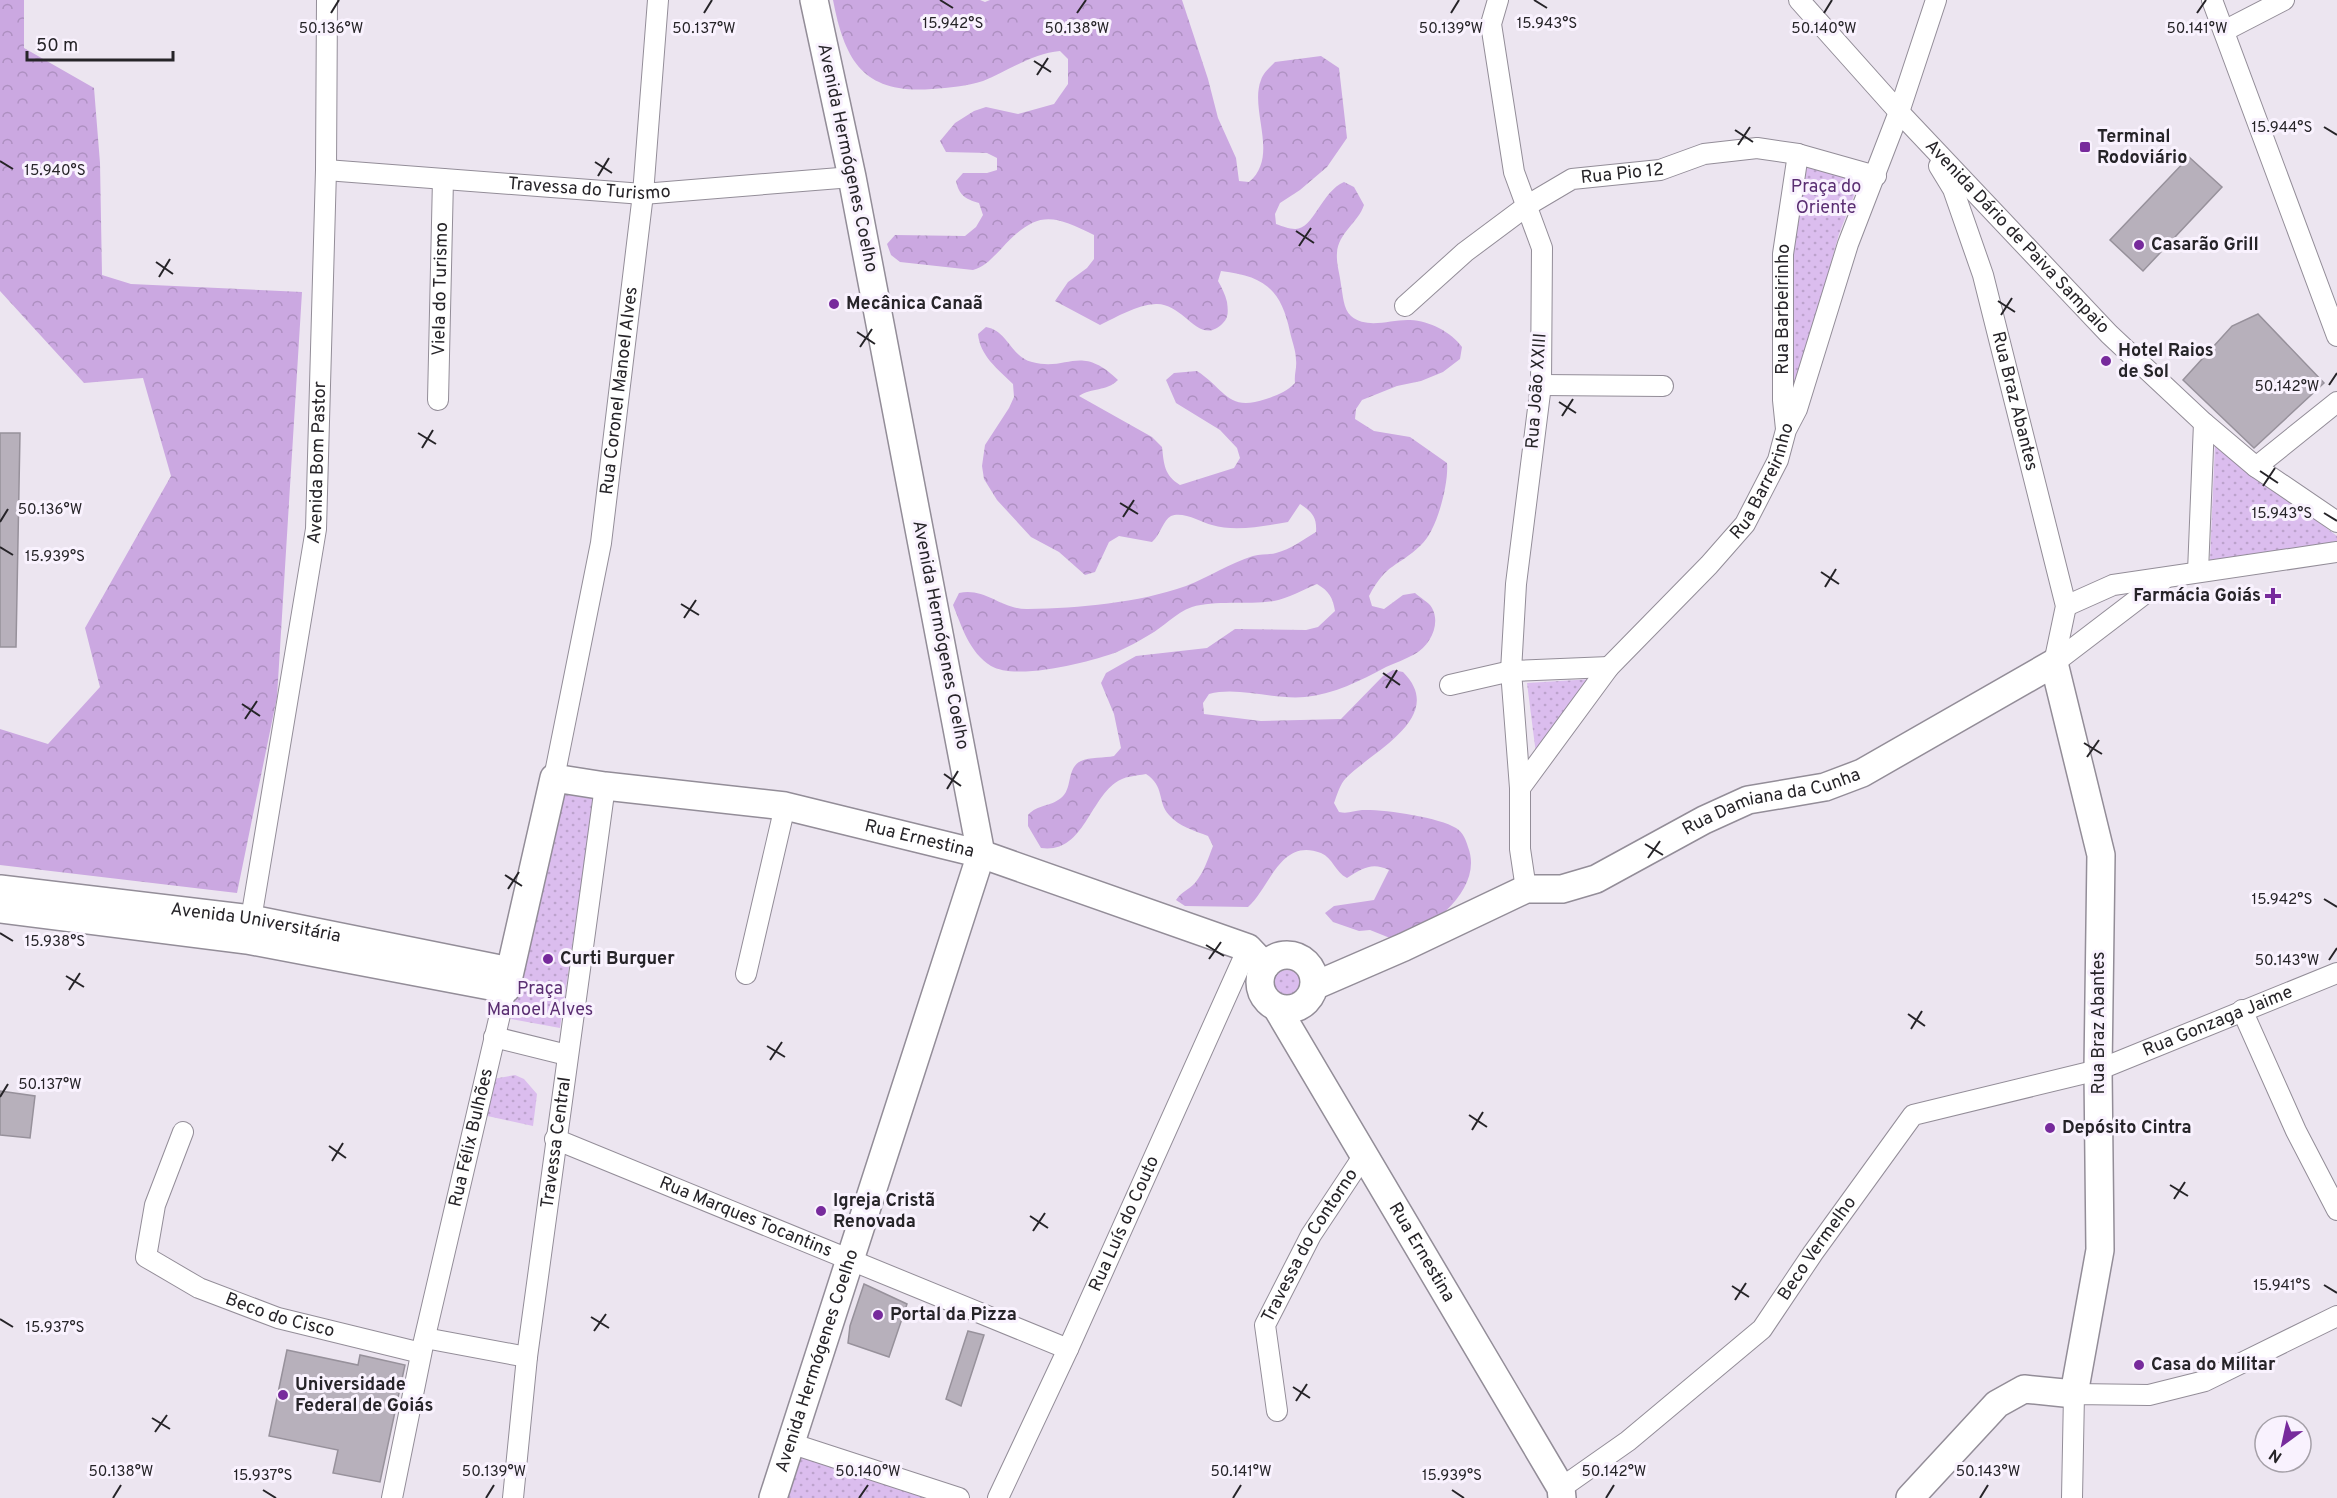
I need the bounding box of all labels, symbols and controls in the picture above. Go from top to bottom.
text: 15.942°S [923,15,983,34]
text: 15.943°S [1517,15,1577,34]
text: 50.136°W [299,20,363,39]
text: 50.137°W [672,20,736,39]
text: 50.138°W [1045,20,1109,39]
text: 50.139°W [1419,20,1483,39]
text: 50.140°W [1791,20,1857,39]
text: 50.141°W [2166,20,2228,39]
scale bar [27,24,172,62]
text: 50 m [36,35,78,58]
street label: Avenida Hermógenes Coelho [812,42,882,274]
text: 15.944°S [2252,119,2313,138]
place label: Terminal Rodoviário [2097,126,2187,170]
street label: Avenida Dário de Paiva Sampaio [1920,135,2114,339]
marker: Terminal Rodoviário [2078,140,2092,154]
street label: Rua Pio 12 [1580,158,1665,190]
text: 15.940°S [24,162,86,181]
street label: Travessa do Turismo [507,172,672,206]
park label: Praça do Oriente [1791,176,1861,220]
street label: Viela do Turismo [428,222,454,356]
place label: Casarão Grill [2151,234,2259,257]
marker: Casarão Grill [2132,238,2146,252]
street label: Rua Barbeirinho [1772,242,1796,375]
street label: Rua Coronel Manoel Alves [595,285,643,496]
place label: Mecânica Canaã [846,293,983,316]
marker: Mecânica Canaã [827,297,841,311]
street label: Rua Braz Abantes [1986,329,2043,473]
street label: Rua João XXIII [1521,332,1553,450]
place label: Hotel Raios de Sol [2118,340,2214,384]
marker: Hotel Raios de Sol [2099,354,2113,368]
text: 50.142°W [2255,378,2319,397]
street label: Avenida Bom Pastor [302,381,332,546]
street label: Rua Barreirinho [1725,419,1799,545]
text: 50.136°W [18,501,82,520]
text: 15.943°S [2252,505,2312,524]
street label: Avenida Hermógenes Coelho [906,518,974,752]
text: 15.939°S [25,548,85,567]
place label: Farmácia Goiás [2133,585,2261,608]
marker: Farmácia Goiás [2266,589,2280,603]
street label: Rua Damiana da Cunha [1678,763,1864,841]
street label: Rua Ernestina [862,814,977,863]
text: 15.942°S [2252,891,2312,910]
street label: Avenida Universitária [169,898,343,948]
text: 15.938°S [25,933,85,952]
place label: Curti Burguer [560,948,675,971]
marker: Curti Burguer [541,952,555,966]
street label: Rua Braz Abantes [2088,952,2111,1094]
text: 50.143°W [2255,952,2319,971]
park label: Praça Manoel Alves [487,978,593,1022]
street label: Rua Gonzaga Jaime [2139,981,2296,1062]
street label: Rua Félix Bulhões [444,1066,499,1209]
street label: Travessa Central [536,1075,577,1210]
text: 50.137°W [18,1076,82,1095]
place label: Depósito Cintra [2062,1117,2192,1140]
marker: Depósito Cintra [2043,1121,2057,1135]
street label: Rua Luís do Couto [1084,1152,1165,1295]
street label: Travessa do Contorno [1257,1164,1363,1327]
street label: Rua Marques Tocantins [656,1171,836,1263]
place label: Igreja Cristã Renovada [833,1190,935,1234]
street label: Beco Vermelho [1773,1192,1862,1305]
street label: Rua Ernestina [1383,1198,1460,1307]
marker: Igreja Cristã Renovada [814,1204,828,1218]
street label: Avenida Hermógenes Coelho [770,1246,864,1476]
text: 15.941°S [2253,1277,2311,1296]
street label: Beco do Cisco [222,1287,337,1343]
place label: Portal da Pizza [890,1304,1017,1327]
marker: Portal da Pizza [871,1308,885,1322]
text: 15.937°S [25,1319,85,1338]
place label: Casa do Militar [2151,1354,2276,1377]
marker: Casa do Militar [2132,1358,2146,1372]
place label: Universidade Federal de Goiás [295,1374,433,1418]
marker: Universidade Federal de Goiás [276,1388,290,1402]
north arrow [2253,1414,2313,1474]
text: N [2266,1443,2286,1466]
text: 50.138°W [89,1463,153,1482]
text: 50.139°W [462,1463,526,1482]
text: 50.140°W [835,1463,901,1482]
text: 50.141°W [1210,1463,1272,1482]
text: 50.142°W [1582,1463,1646,1482]
text: 50.143°W [1956,1463,2020,1482]
text: 15.937°S [233,1467,293,1486]
text: 15.939°S [1422,1467,1482,1486]

